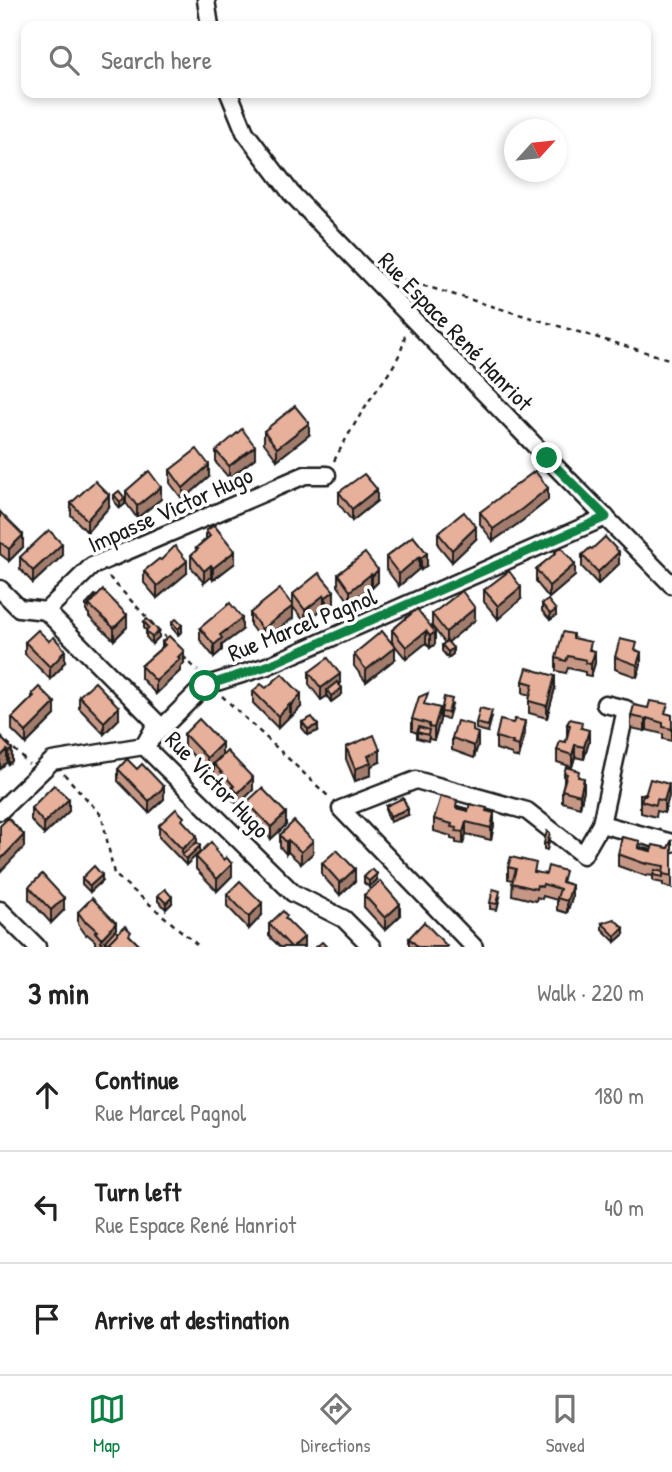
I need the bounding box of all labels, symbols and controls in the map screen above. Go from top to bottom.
search box [21,21,651,98]
icon: search [45,41,83,79]
text: Search here [101,42,212,77]
north arrow [504,119,567,182]
street label: Rue Espace René Hanriot [372,244,541,418]
route end [531,442,562,473]
street label: Impasse Victor Hugo [83,458,258,560]
street label: Rue Marcel Pagnol [223,579,382,668]
route start [189,670,220,701]
street label: Rue Victor Hugo [159,723,278,845]
text: 3 min [28,973,89,1013]
text: Walk · 220 m [537,977,644,1008]
text: Continue [95,1062,179,1097]
icon: ahead [28,1076,66,1114]
text: 180 m [594,1080,644,1111]
text: Rue Marcel Pagnol [95,1097,246,1128]
text: Turn left [95,1174,181,1209]
icon: left [28,1188,66,1226]
text: 40 m [604,1192,644,1223]
text: Rue Espace René Hanriot [95,1209,296,1240]
icon: arrive [28,1300,66,1338]
text: Arrive at destination [95,1302,290,1337]
tab: Map [88,1390,126,1458]
tab: Directions [301,1390,371,1458]
tab: Saved [546,1390,584,1458]

